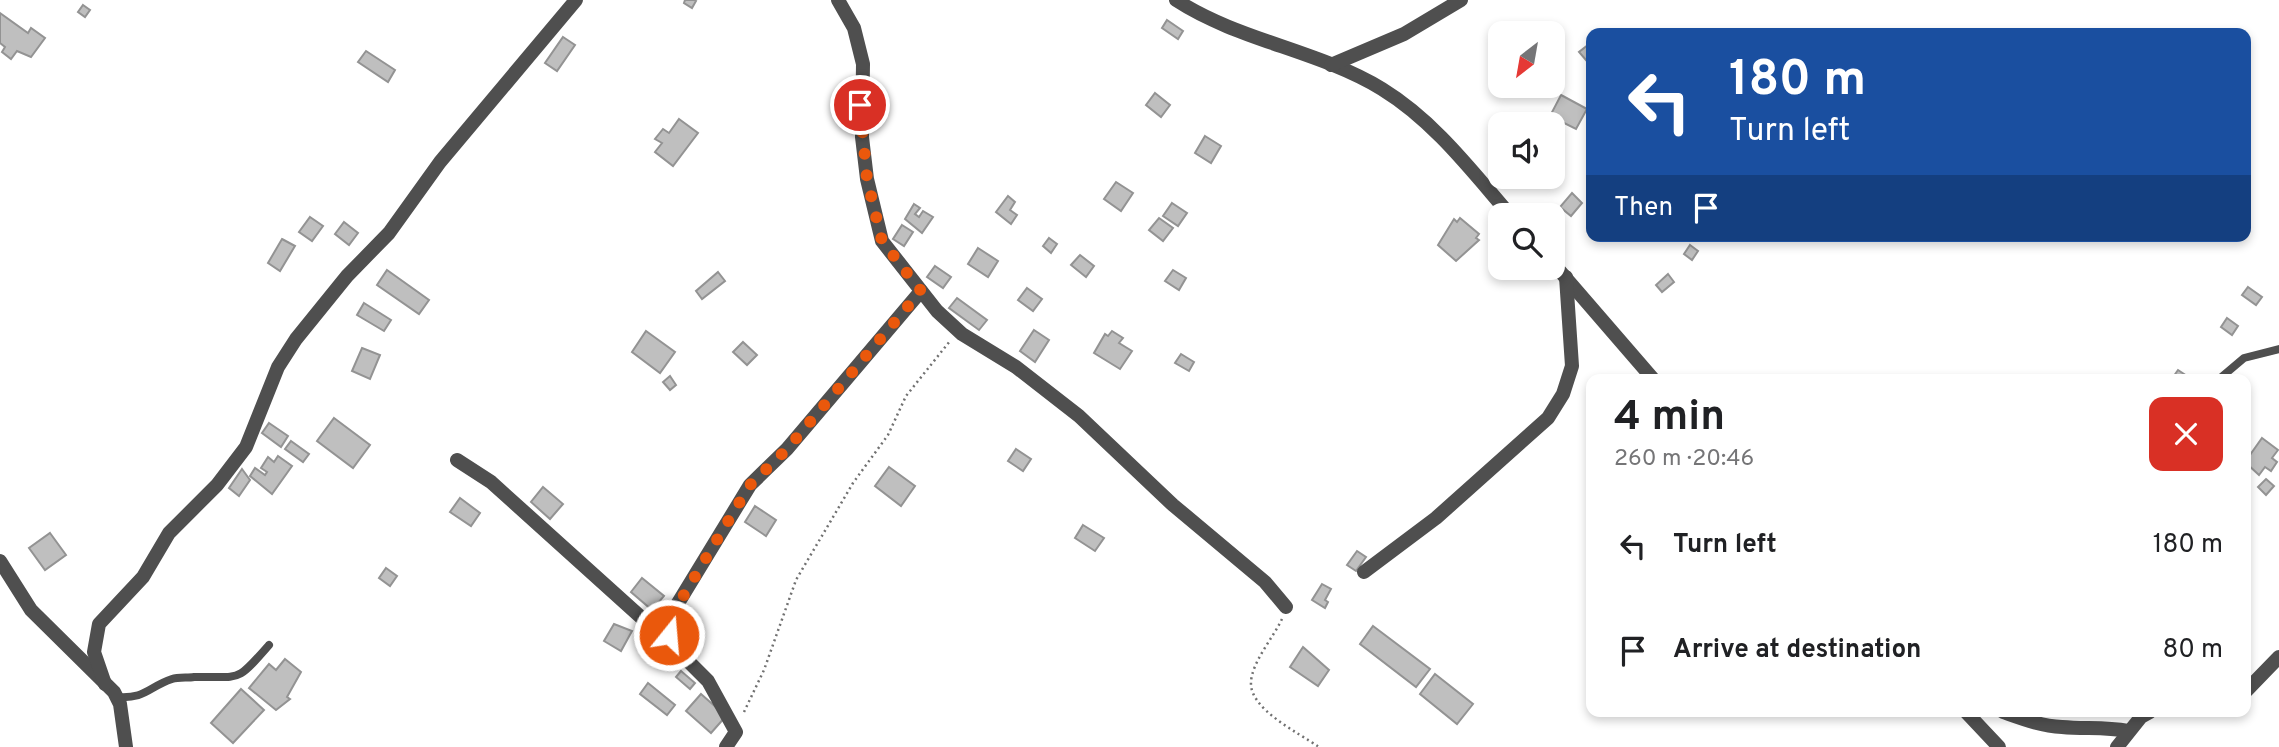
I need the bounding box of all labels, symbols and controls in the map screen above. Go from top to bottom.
north arrow [1488,21,1564,98]
map controls [1488,21,1565,280]
text: 180 m [1729,51,1866,113]
icon: left [1614,56,1705,147]
pin [830,75,890,135]
icon: arrive [841,86,879,124]
button: sound [1488,112,1565,189]
text: Turn left [1729,112,1850,152]
icon: arrive [1687,189,1725,227]
text: Then [1614,192,1673,225]
button: search [1488,203,1565,280]
text: 4 min [1614,392,1725,445]
button: close [2149,397,2223,471]
text: 260 m · 20:46 [1614,445,1754,474]
icon: left [1614,527,1652,565]
text: Turn left [1673,529,1777,562]
text: 180 m [2153,529,2223,562]
position arrow [632,598,706,672]
icon: arrive [1614,632,1652,670]
text: Arrive at destination [1673,634,1921,667]
text: 80 m [2163,634,2223,667]

